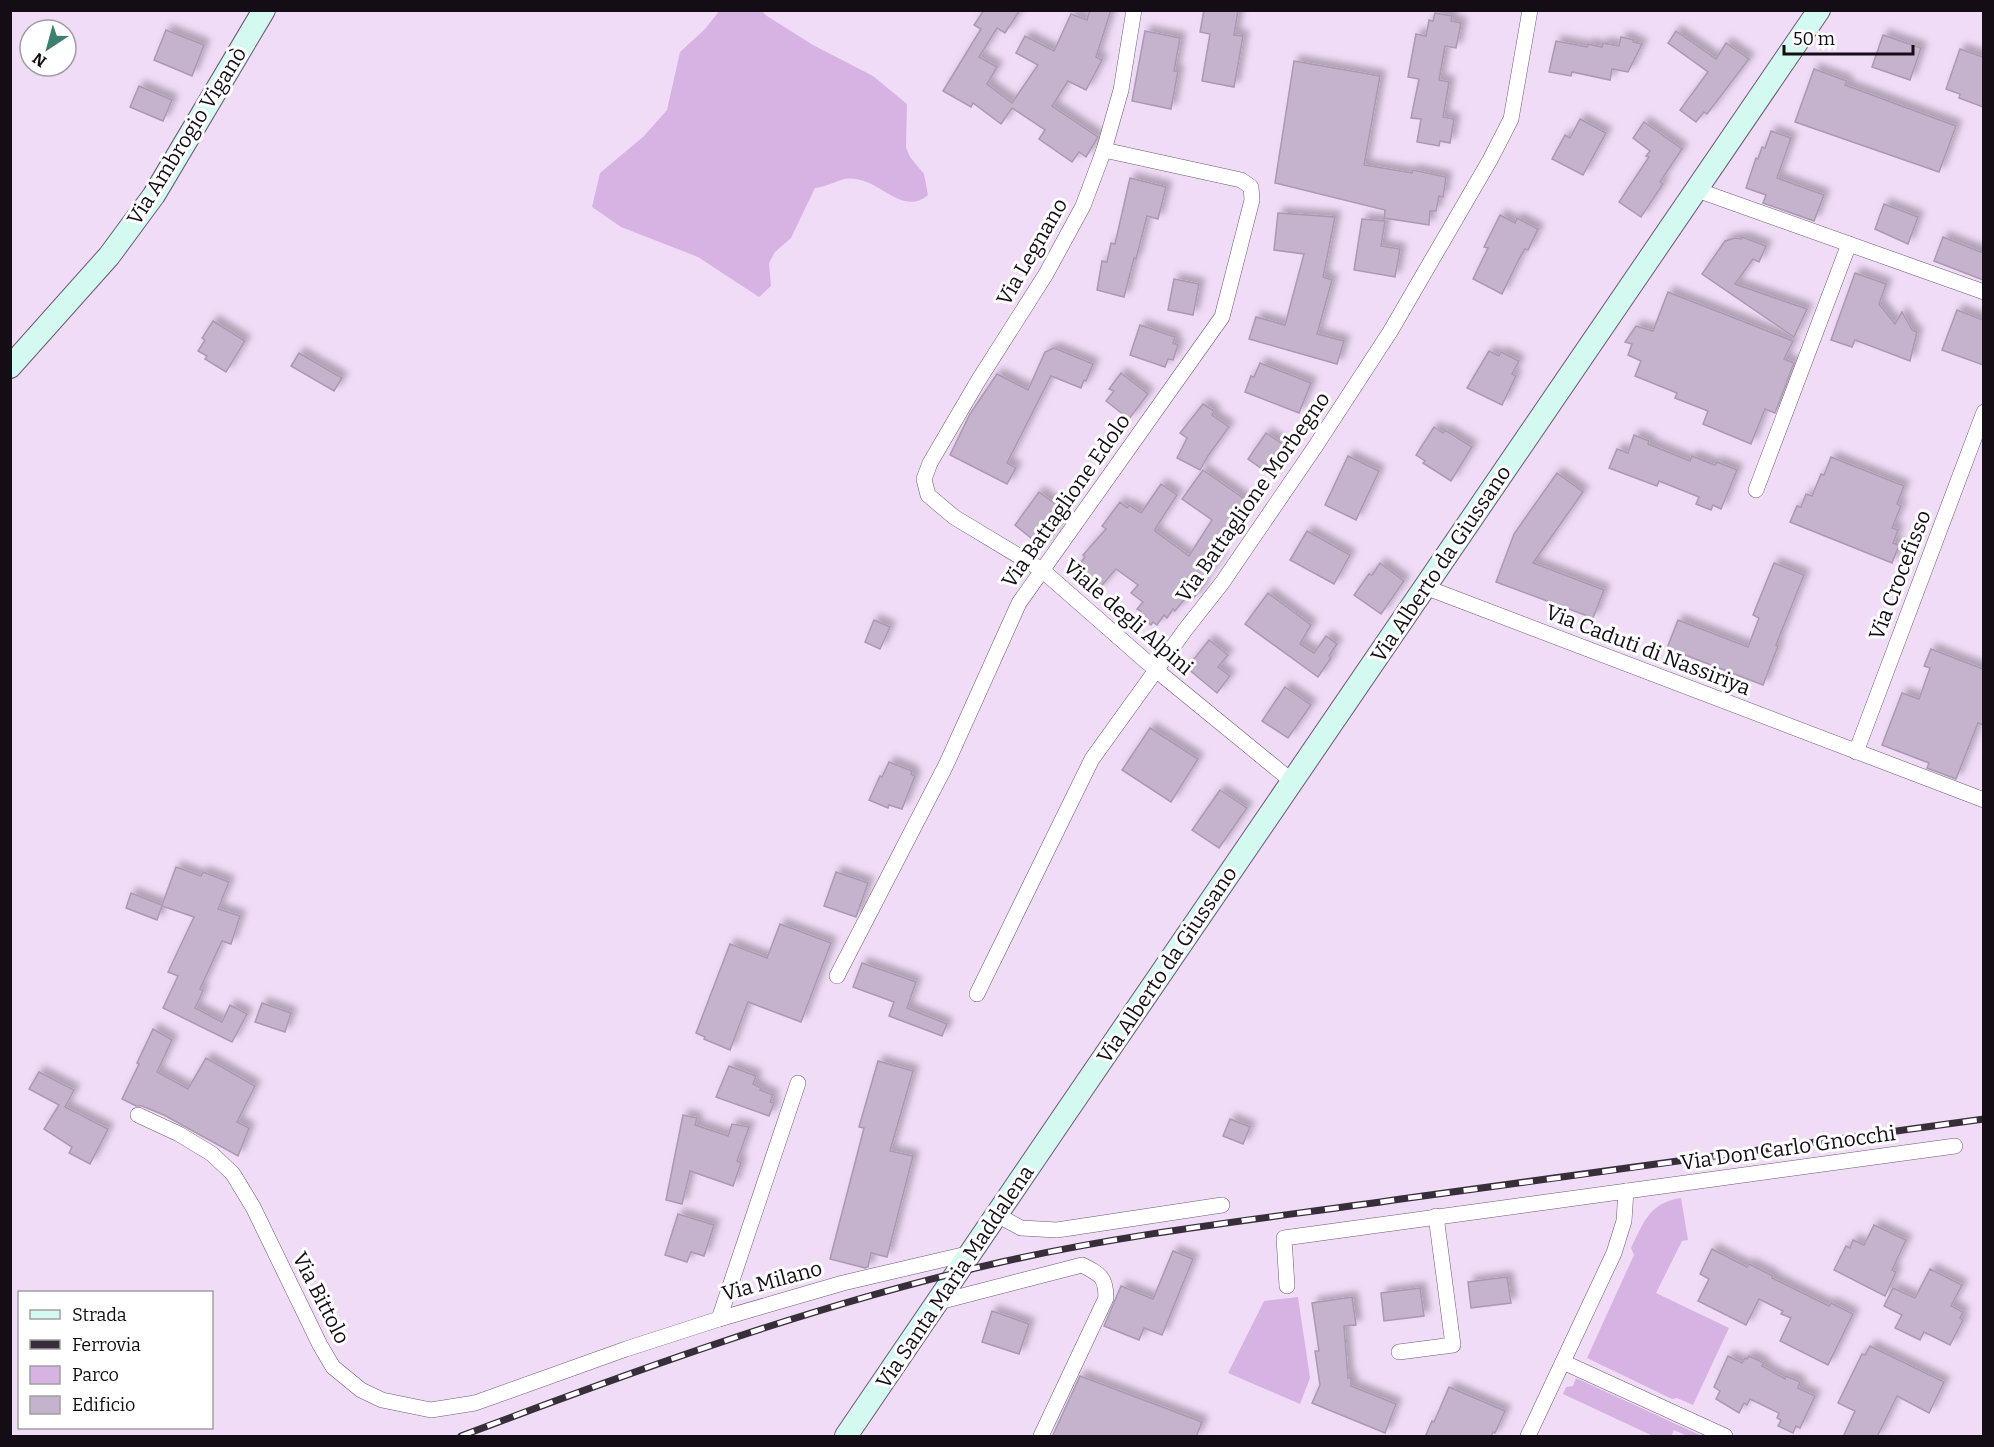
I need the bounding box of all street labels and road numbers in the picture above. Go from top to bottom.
street label: Via Ambrogio Viganò [122,42,252,230]
street label: Via Legnano [991,194,1073,310]
street label: Via Battaglione Morbegno [1170,387,1336,607]
street label: Via Battaglione Edolo [996,409,1136,593]
street label: Via Alberto da Giussano [1365,461,1517,667]
street label: Via Crocefisso [1863,506,1937,644]
street label: Viale degli Alpini [1058,553,1198,681]
street label: Via Caduti di Nassiriya [1542,599,1755,701]
street label: Via Alberto da Giussano [1091,862,1243,1068]
street label: Via Don Carlo Gnocchi [1679,1120,1897,1176]
street label: Via Santa Maria Maddalena [870,1160,1040,1394]
street label: Via Bittolo [287,1248,355,1348]
street label: Via Milano [719,1255,825,1307]

